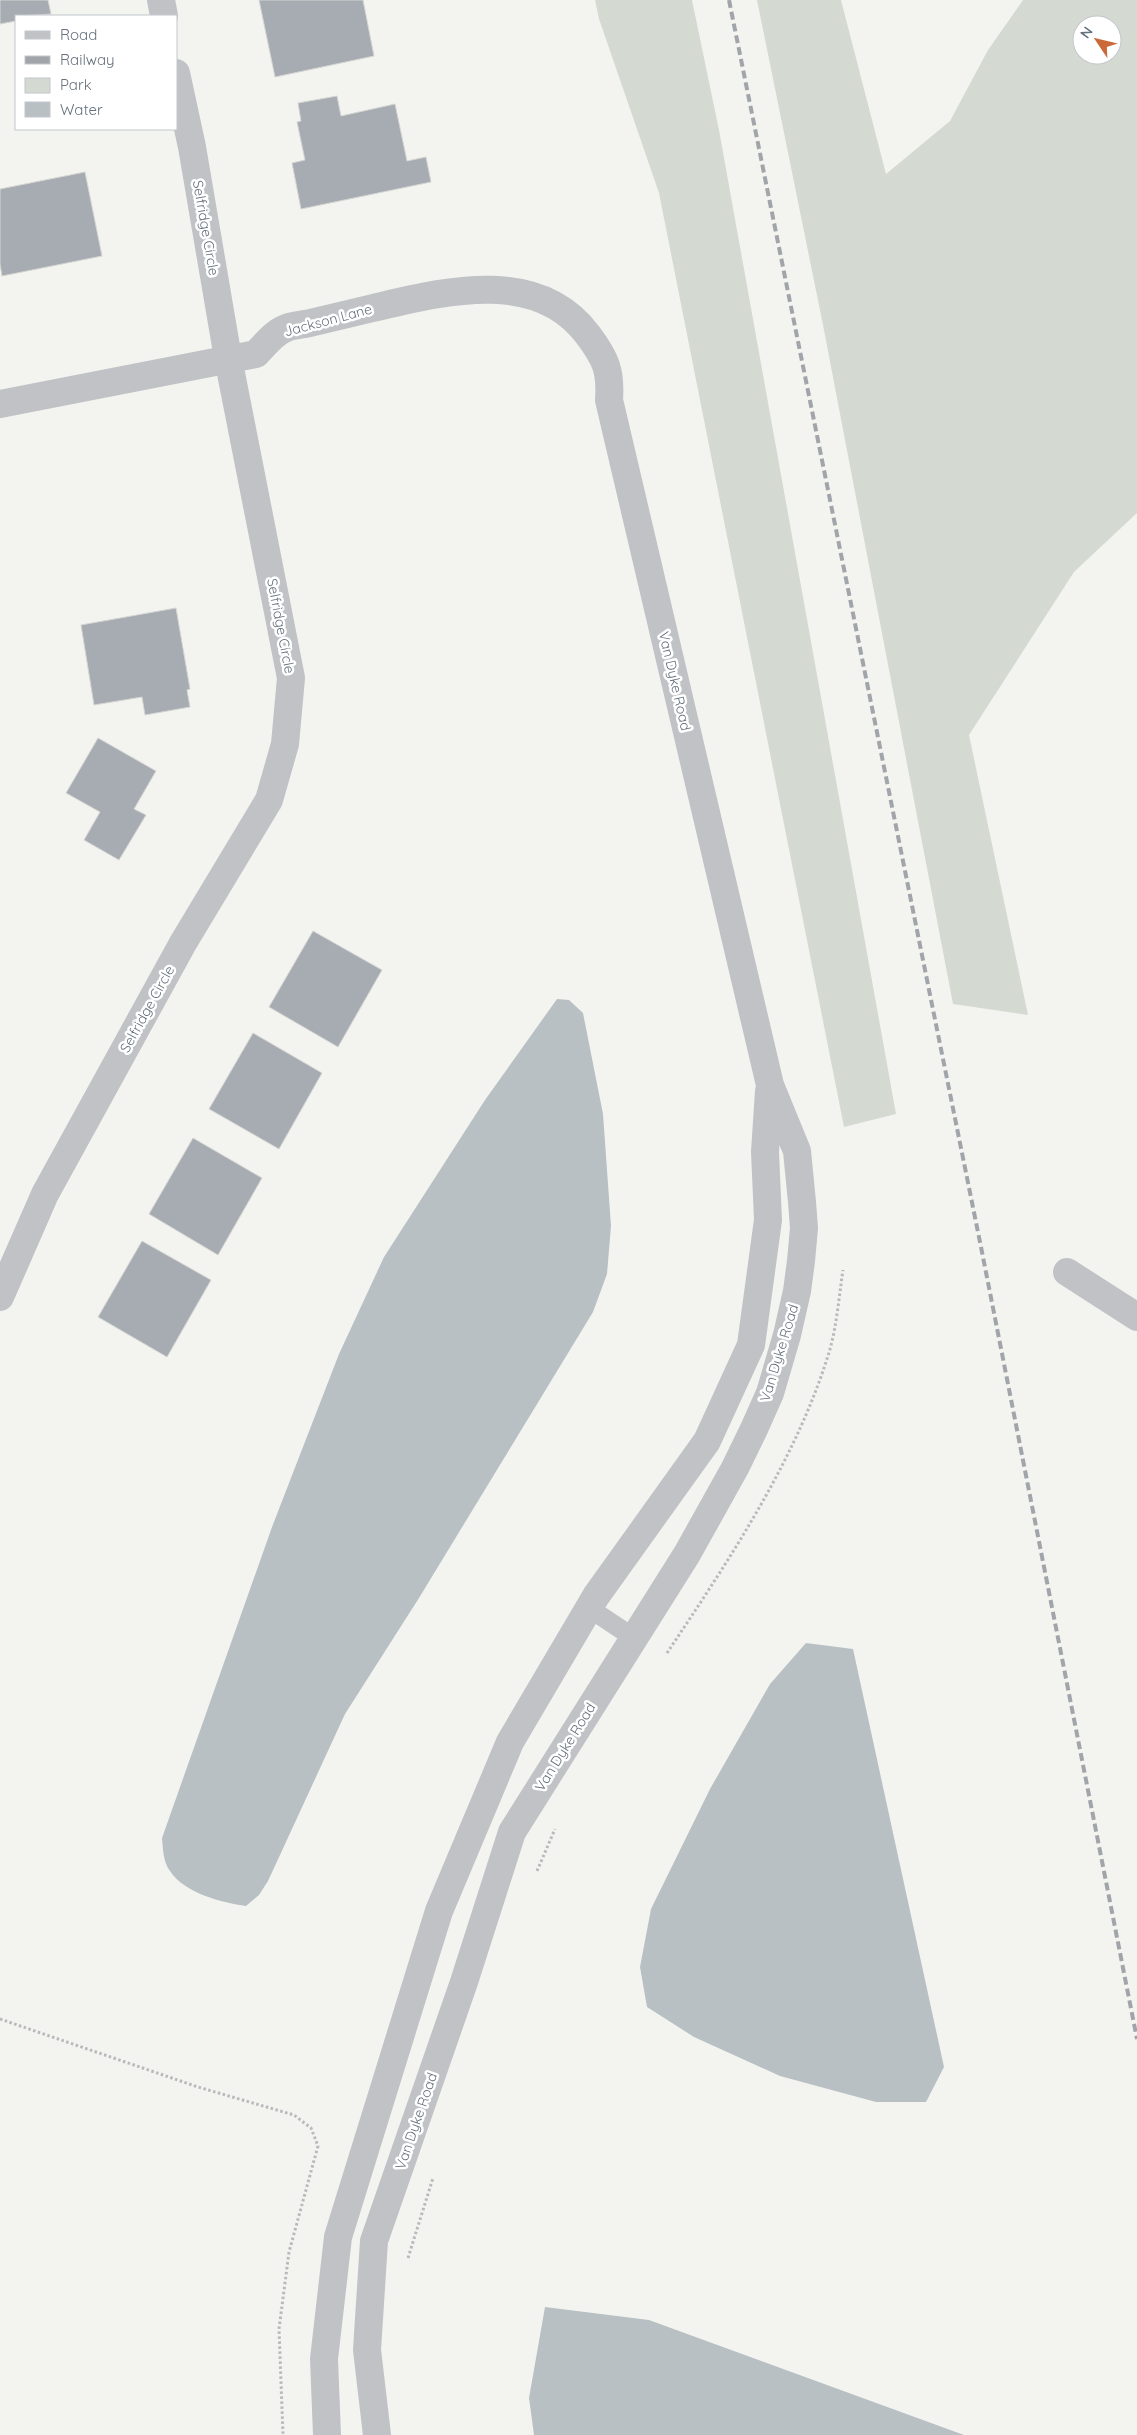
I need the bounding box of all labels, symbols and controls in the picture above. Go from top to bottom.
legend [15,15,178,130]
north arrow [1072,15,1122,65]
text: N [1076,23,1097,42]
text: Road [60,25,97,44]
text: Railway [60,50,115,69]
text: Park [60,75,92,94]
text: Water [60,100,103,119]
street label: Selfridge Circle [189,179,223,277]
street label: Jackson Lane [282,300,374,340]
street label: Selfridge Circle [263,577,299,675]
street label: Van Dyke Road [655,630,695,732]
street label: Selfridge Circle [116,962,178,1056]
street label: Van Dyke Road [756,1302,802,1404]
street label: Van Dyke Road [531,1699,599,1795]
street label: Van Dyke Road [391,2070,441,2172]

